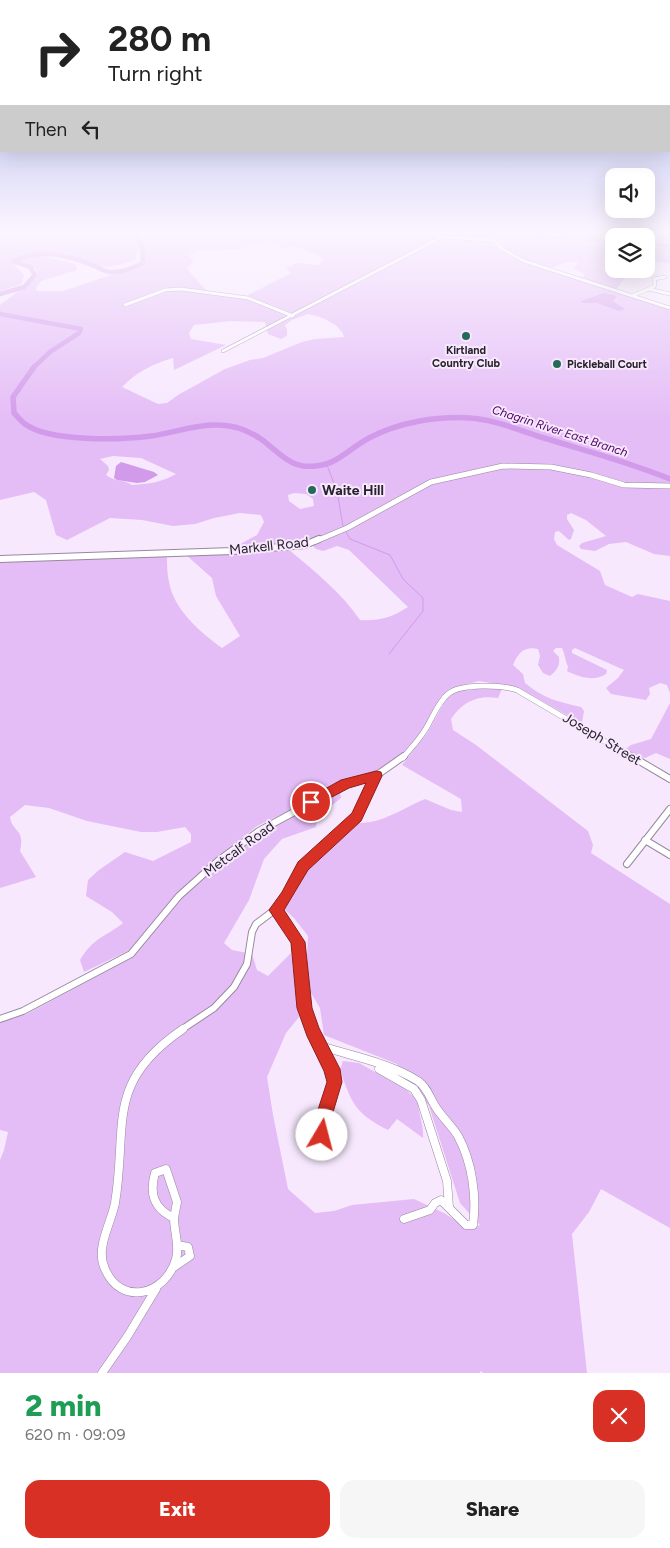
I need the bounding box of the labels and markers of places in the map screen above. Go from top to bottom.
marker: Kirtland Country Club [460,330,472,342]
place label: Kirtland Country Club [432,344,500,370]
marker: Pickleball Court [551,358,563,370]
place label: Pickleball Court [567,358,647,371]
place label: Waite Hill [322,482,384,499]
marker: Waite Hill [306,484,318,496]
pin [290,781,332,823]

